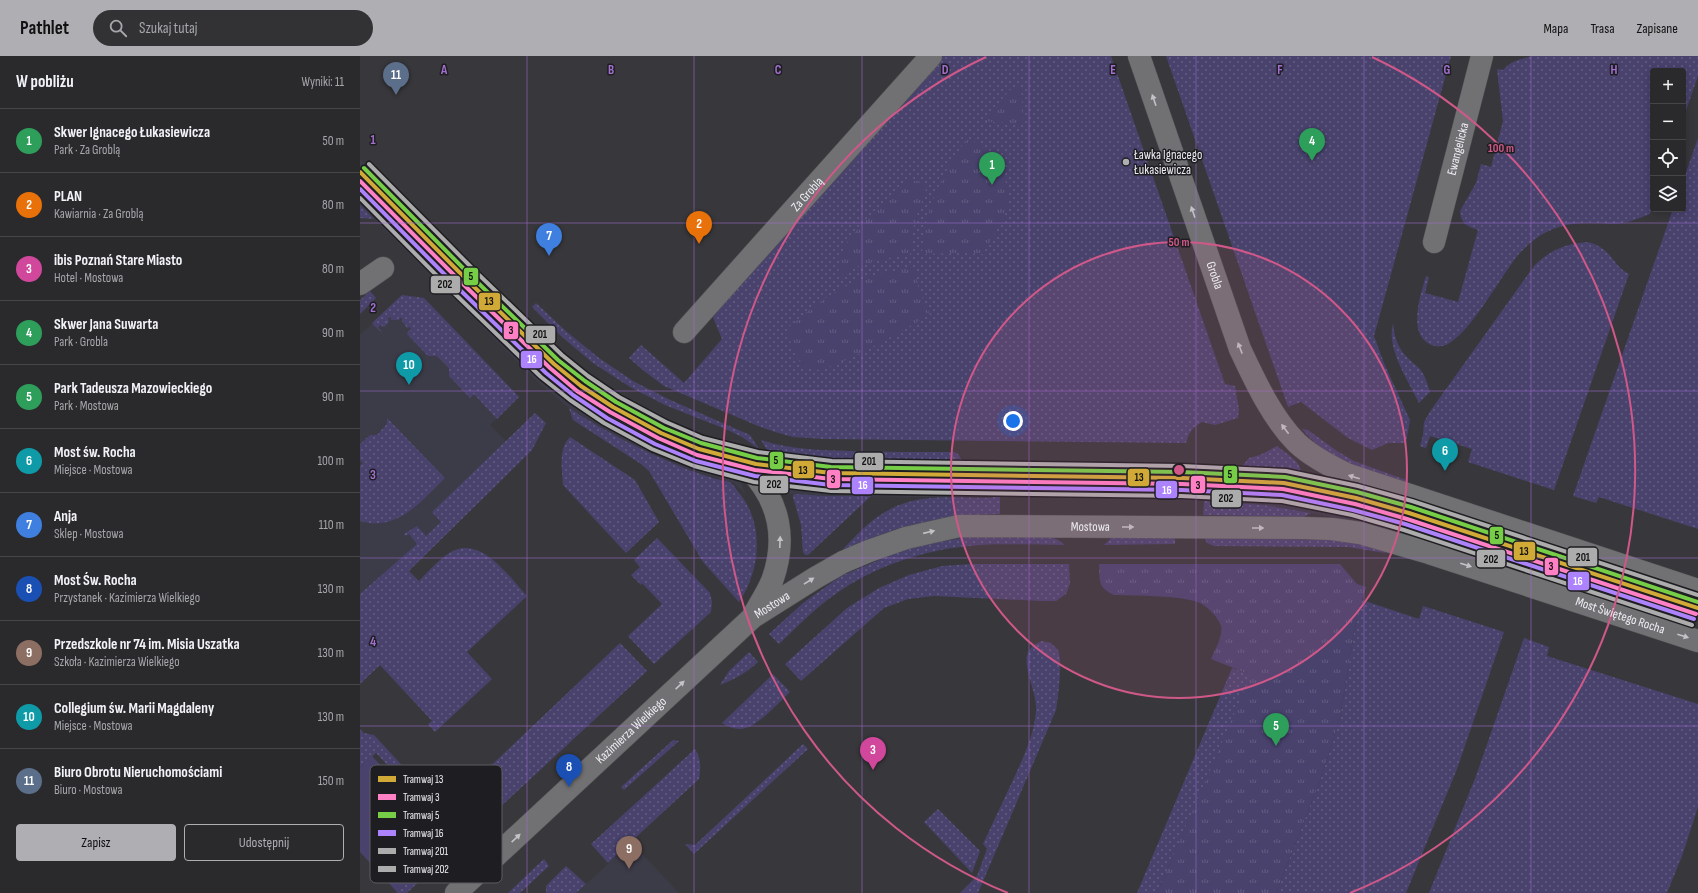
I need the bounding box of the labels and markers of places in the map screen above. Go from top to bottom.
pin: 11 [383,62,409,95]
pin: 4 [1299,128,1325,161]
place label: Ławka Ignacego Łukasiewicza [1133,147,1202,178]
pin: 1 [979,152,1005,185]
marker: Ławka Ignacego Łukasiewicza [1121,157,1131,167]
pin: 2 [686,211,712,244]
pin: 7 [536,223,562,256]
pin: 10 [396,352,422,385]
pin: 6 [1432,438,1458,471]
centre of rings [1172,463,1186,477]
pin: 5 [1263,713,1289,746]
pin: 3 [860,737,886,770]
pin: 8 [556,754,582,787]
pin: 9 [616,836,642,869]

